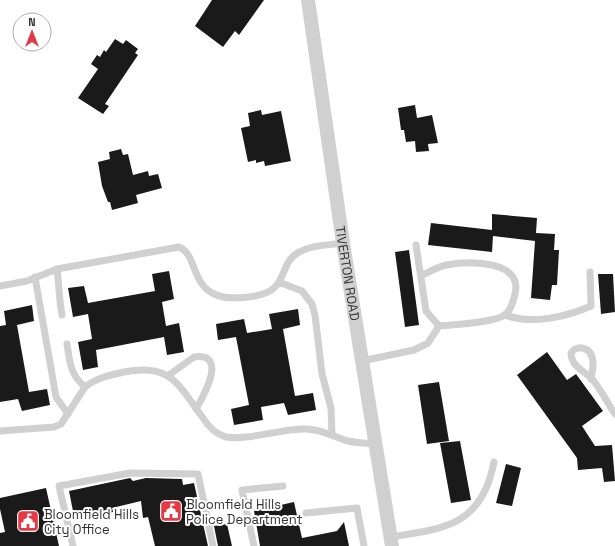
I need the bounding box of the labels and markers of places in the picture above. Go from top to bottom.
place label: Bloomfield Hills Police Department [186,496,303,528]
public building icon: Bloomfield Hills Police Department [158,498,184,524]
place label: Bloomfield Hills City Office [44,506,139,538]
public building icon: Bloomfield Hills City Office [15,508,41,534]

